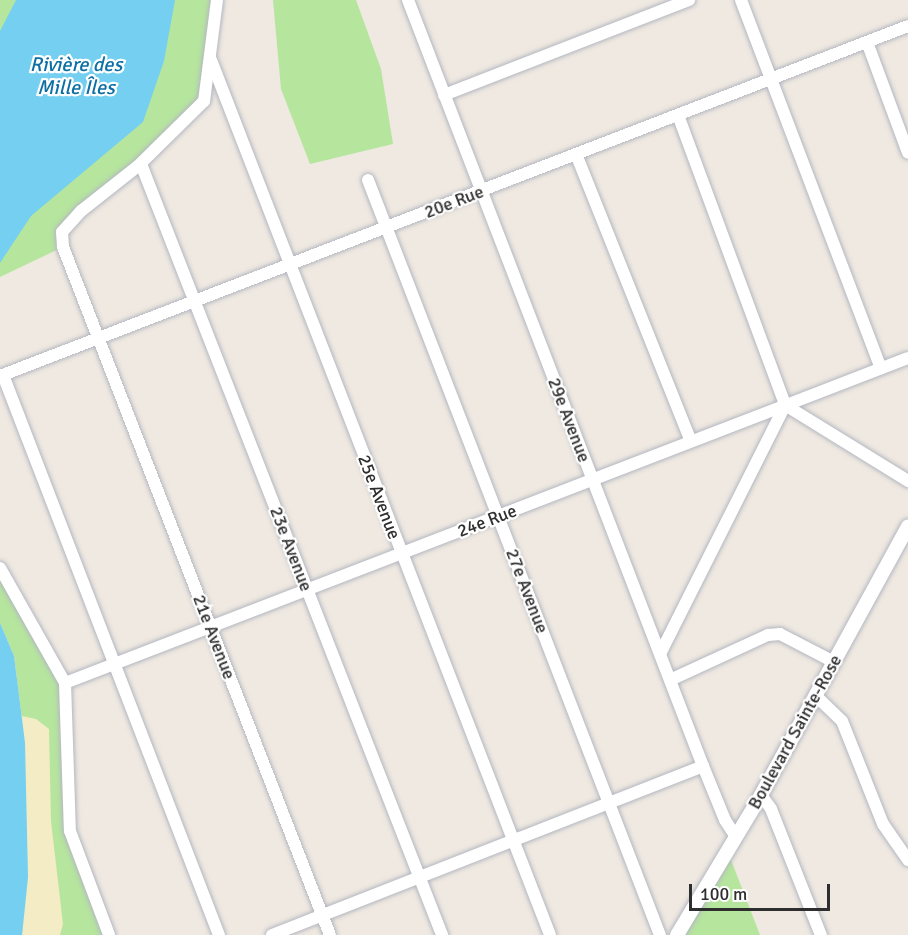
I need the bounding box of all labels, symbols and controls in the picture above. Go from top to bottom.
water label: Rivière des Mille Îles [30,53,122,100]
street label: 20e Rue [421,181,487,223]
street label: 29e Avenue [543,375,595,465]
street label: 25e Avenue [353,452,405,542]
street label: 24e Rue [454,500,520,542]
street label: 23e Avenue [265,504,317,594]
street label: 27e Avenue [501,546,553,636]
street label: 21e Avenue [188,592,240,682]
street label: Boulevard Sainte-Rose [744,651,846,813]
scale bar [692,872,833,910]
text: 100 m [700,883,747,905]

